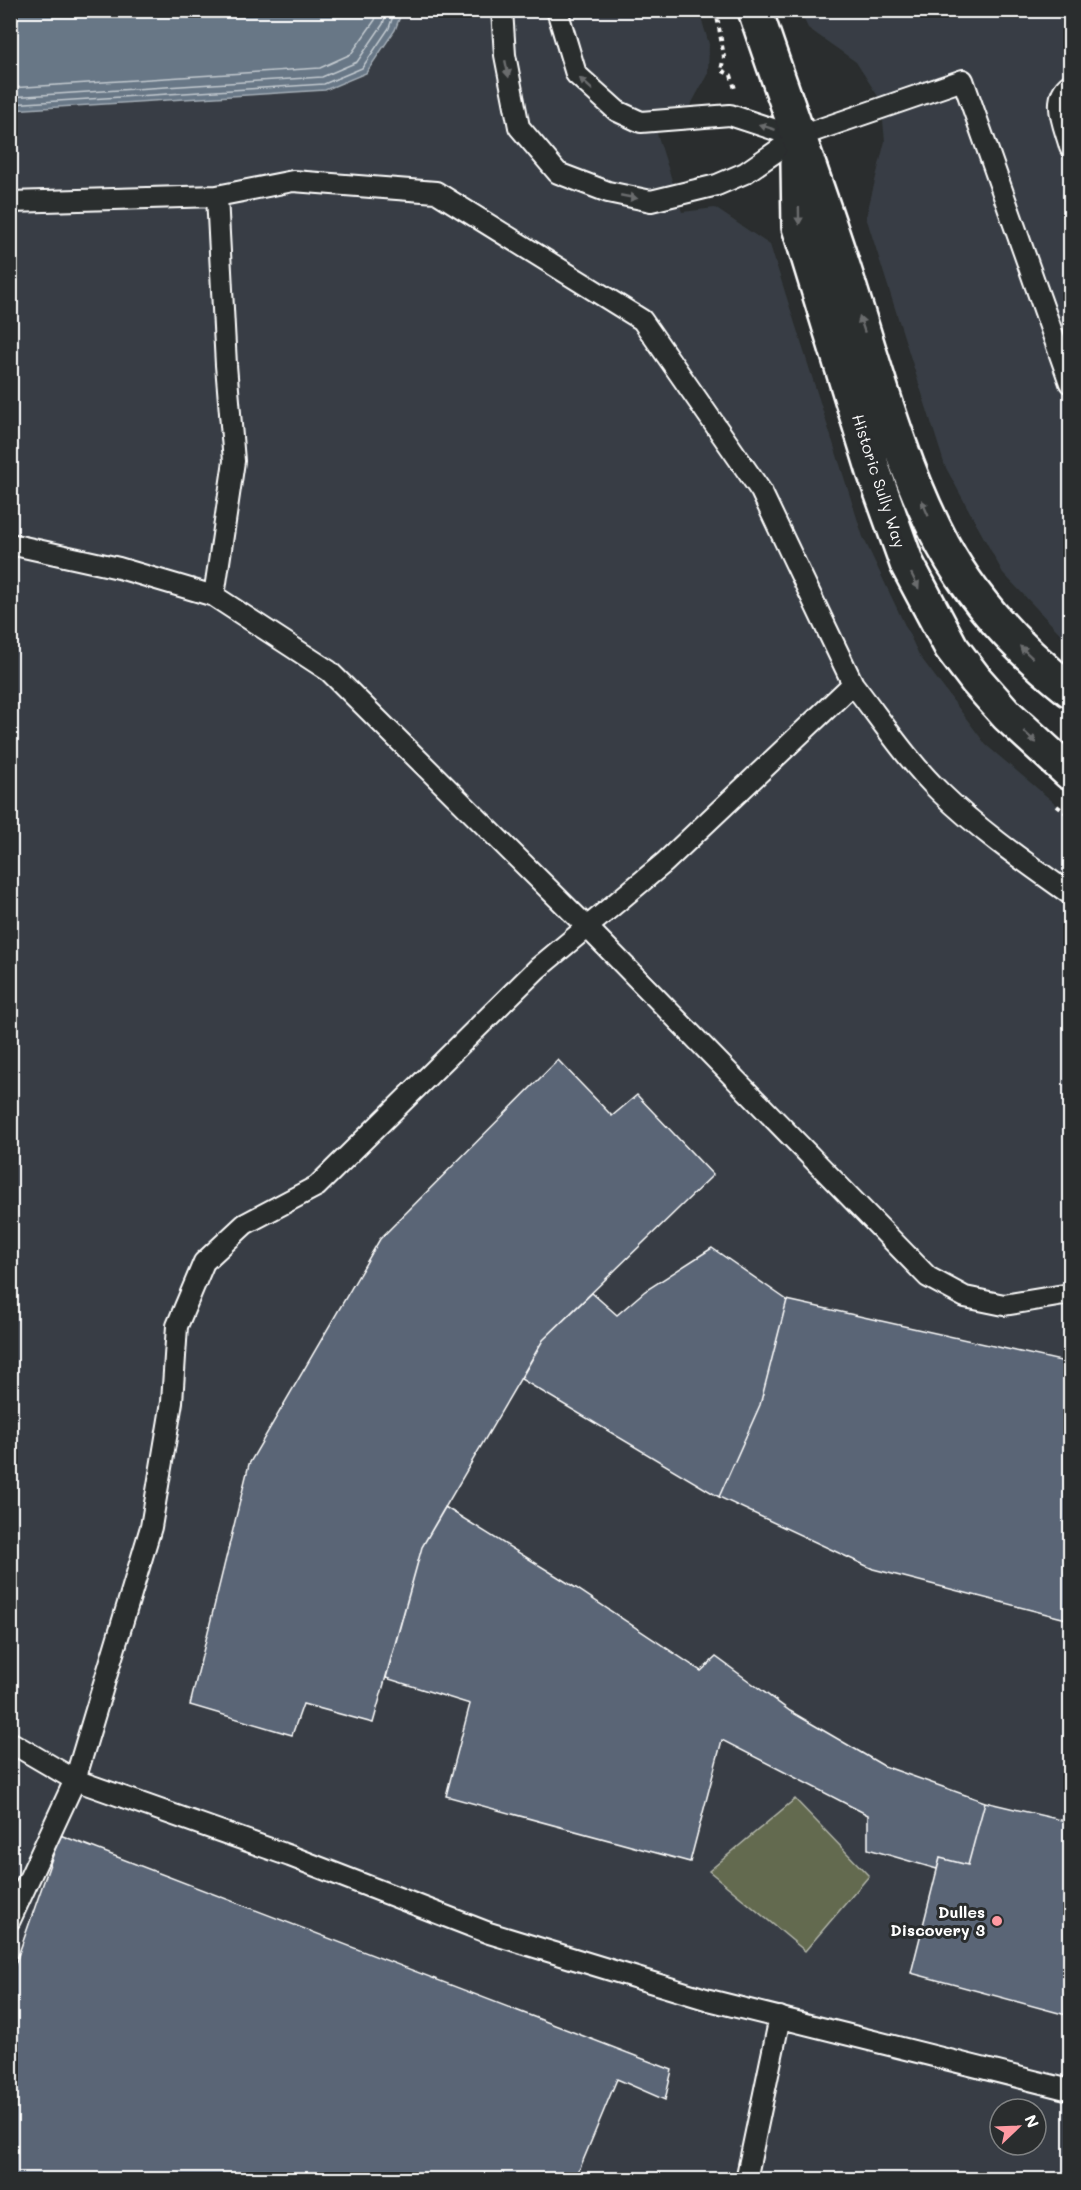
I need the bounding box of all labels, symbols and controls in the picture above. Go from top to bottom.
one-way arrow [503,59,513,78]
one-way arrow [579,77,594,91]
one-way arrow [758,121,776,131]
one-way arrow [620,192,639,202]
one-way arrow [794,207,804,226]
one-way arrow [857,315,866,333]
street label: Historic Sully Way [848,411,911,551]
one-way arrow [921,499,930,516]
one-way arrow [911,573,920,590]
one-way arrow [1019,646,1034,659]
one-way arrow [1023,730,1037,744]
place label: Dulles Discovery 3 [890,1901,985,1940]
marker: Dulles Discovery 3 [990,1914,1004,1928]
north arrow [988,2097,1048,2157]
text: N [1020,2111,1044,2131]

